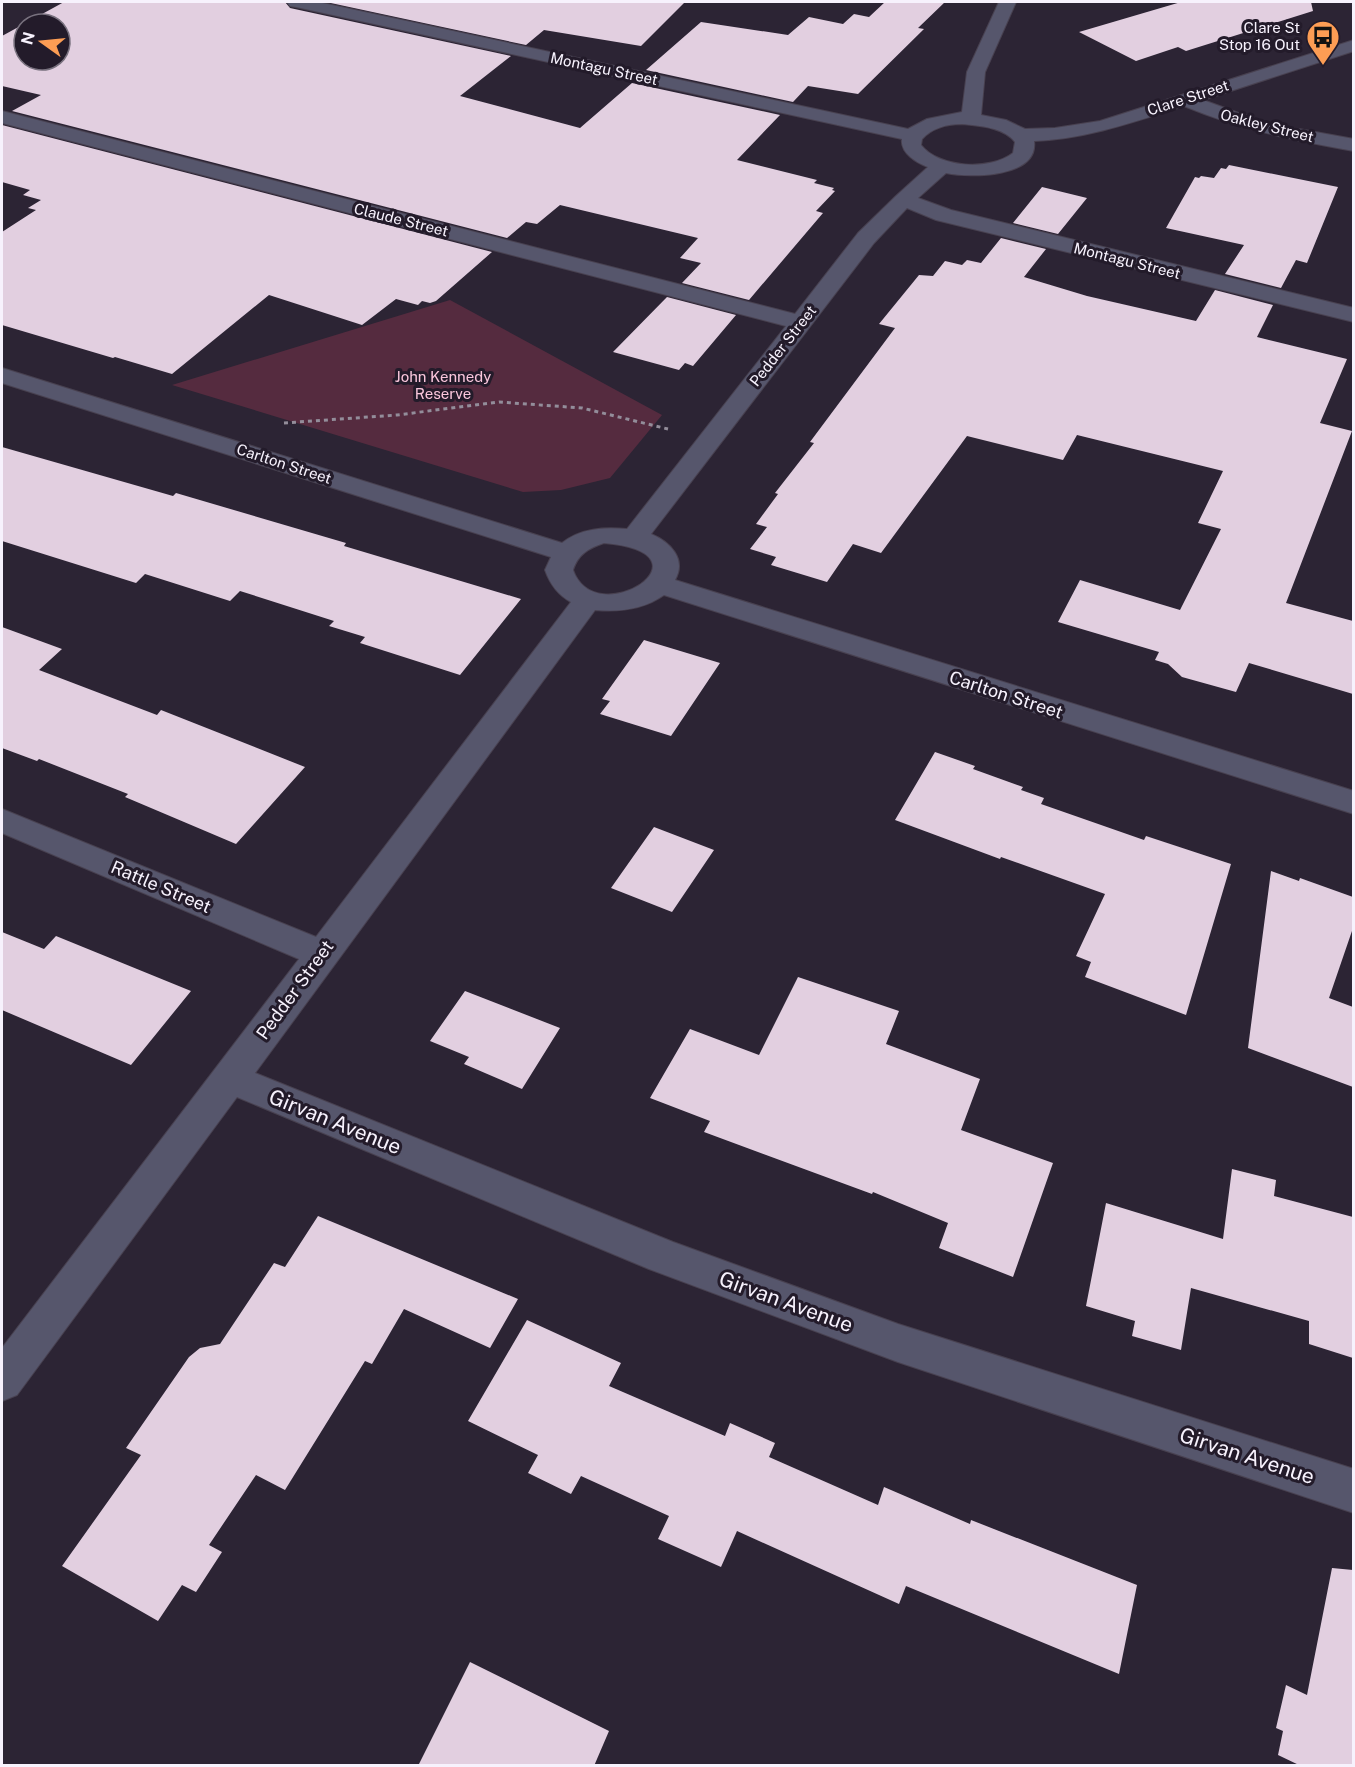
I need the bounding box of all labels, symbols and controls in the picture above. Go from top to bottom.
north arrow [12,12,72,72]
place label: Clare St Stop 16 Out [1219,19,1300,53]
bus stop icon: Clare St Stop 16 Out [1305,19,1341,66]
text: N [17,30,39,47]
street label: Montagu Street [549,49,660,88]
street label: Clare Street [1145,76,1231,119]
street label: Oakley Street [1219,106,1316,145]
street label: Claude Street [352,200,450,239]
street label: Montagu Street [1072,239,1182,282]
street label: Pedder Street [746,302,819,389]
park label: John Kennedy Reserve [395,368,491,402]
street label: Carlton Street [235,440,334,487]
street label: Carlton Street [947,666,1066,723]
street label: Rattle Street [108,856,214,917]
street label: Pedder Street [252,936,338,1043]
street label: Girvan Avenue [265,1084,405,1159]
street label: Girvan Avenue [716,1266,856,1337]
street label: Girvan Avenue [1176,1422,1318,1489]

